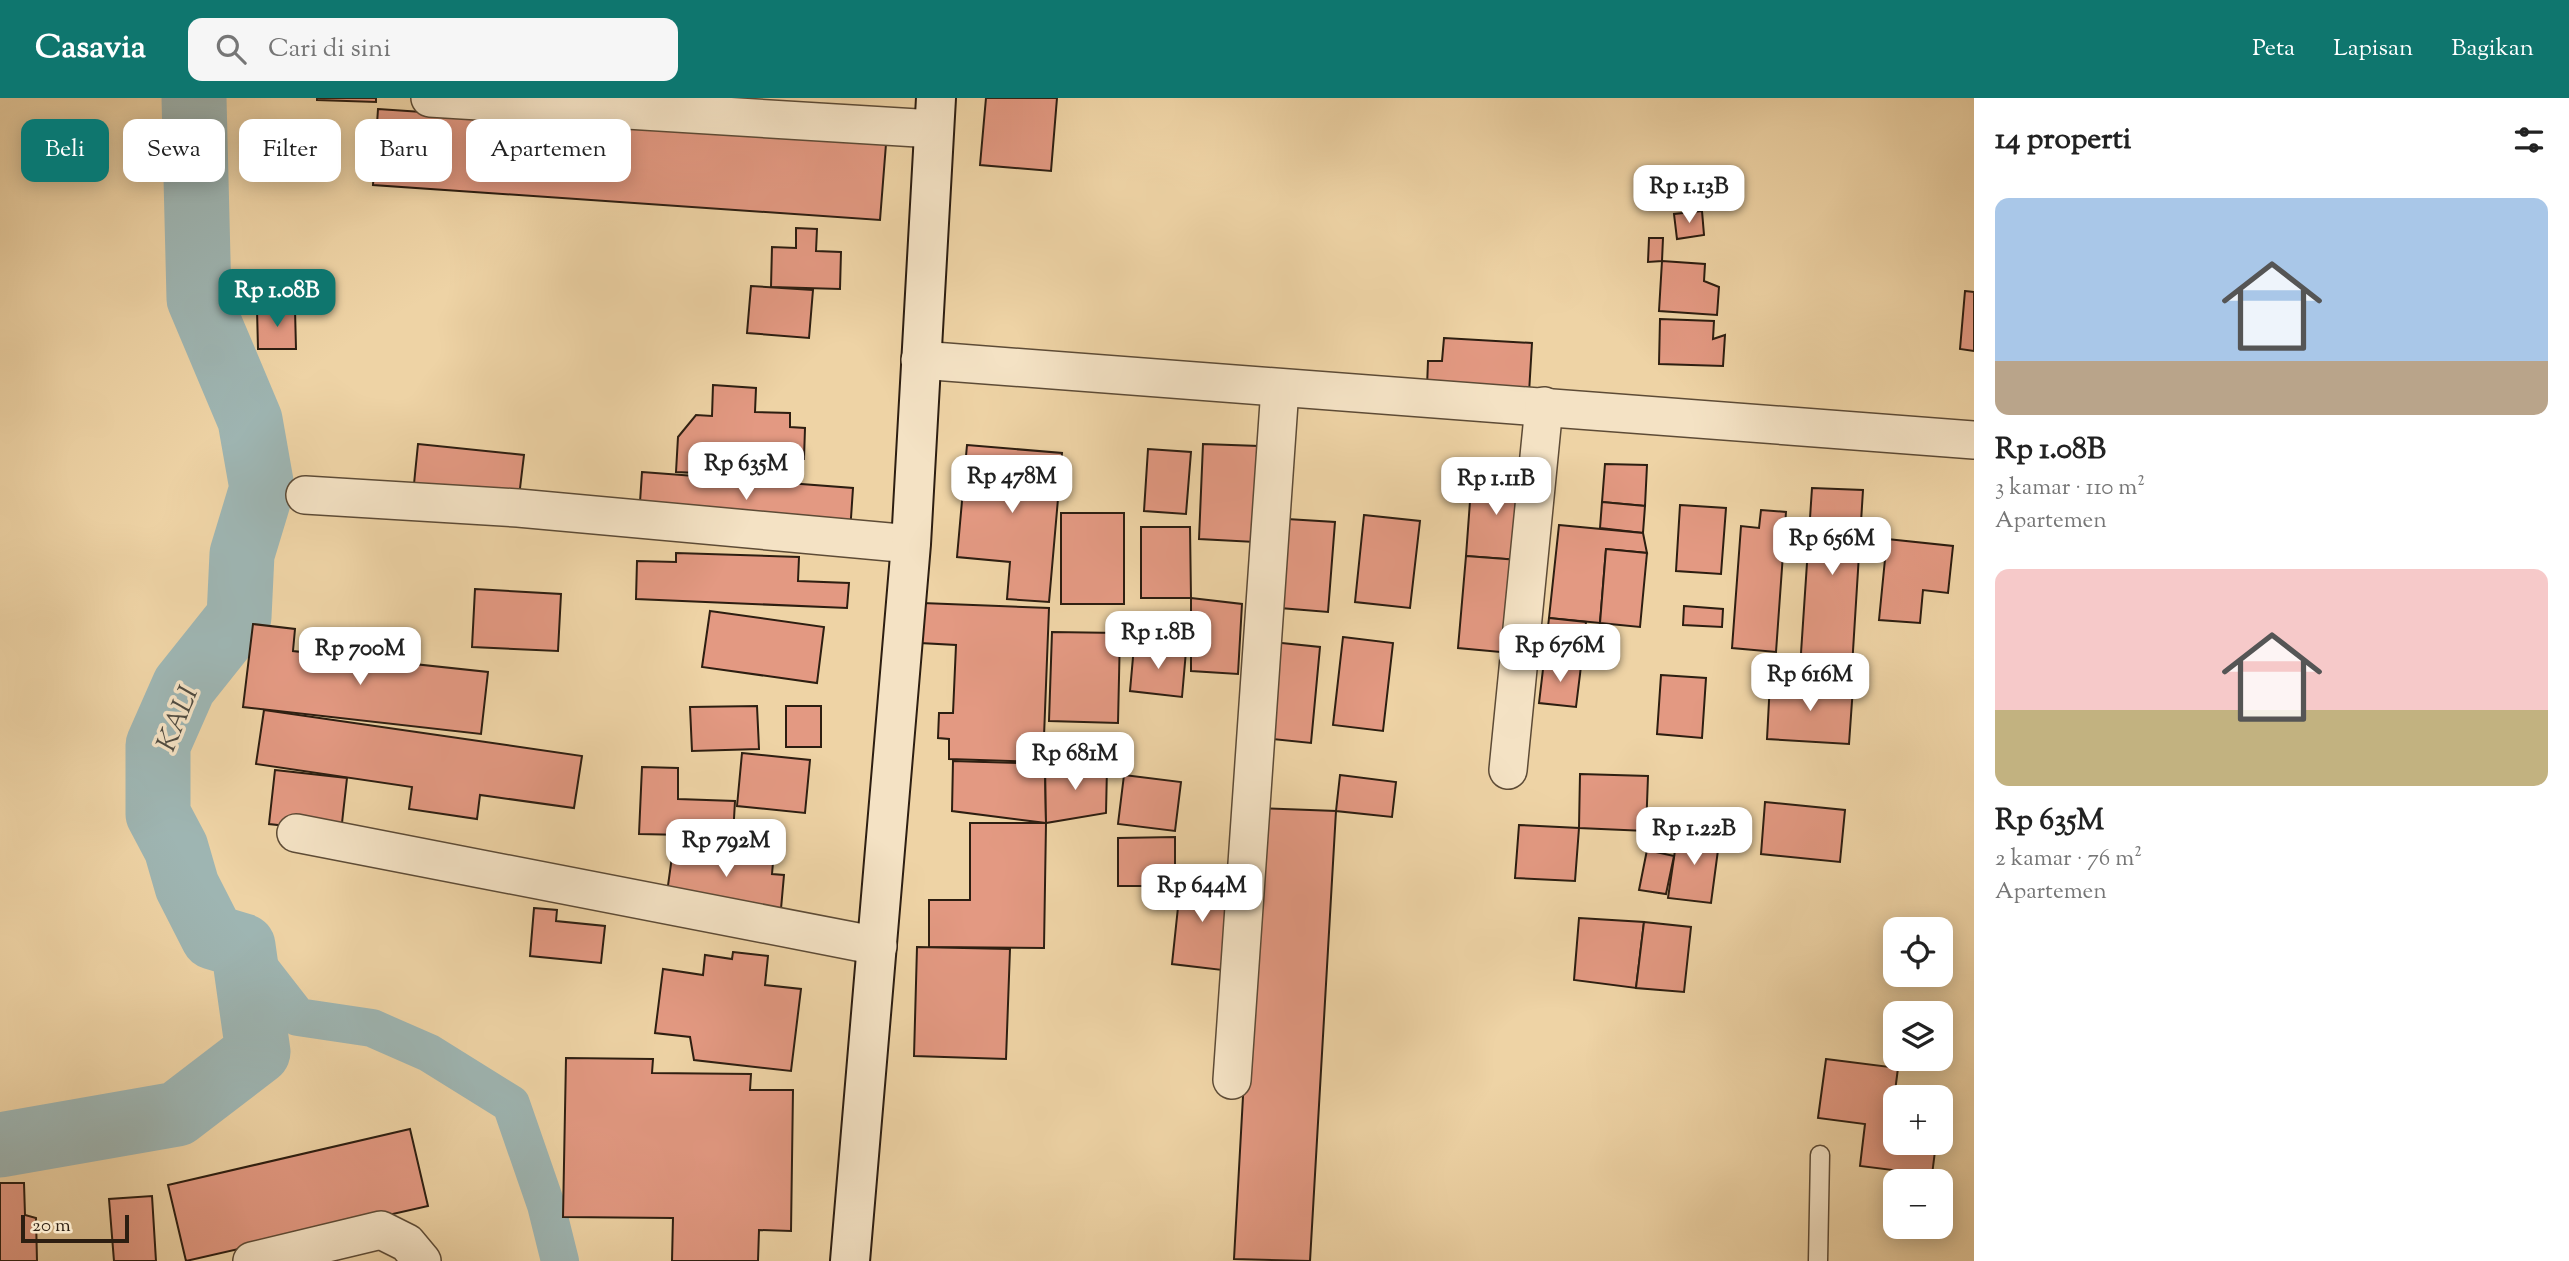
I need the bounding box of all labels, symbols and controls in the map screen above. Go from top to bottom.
search box [188,18,678,81]
text: Casavia [35,25,146,73]
icon: search [212,30,250,68]
text: Cari di sini [268,31,391,68]
text: Peta [2252,32,2295,66]
text: Lapisan [2333,32,2413,66]
text: Bagikan [2451,32,2534,66]
chip: Beli [21,119,109,182]
chip: Sewa [123,119,225,182]
chip: Filter [239,119,341,182]
chip: Baru [355,119,452,182]
chip: Apartemen [466,119,631,182]
text: 14 properti [1995,119,2131,162]
icon: filters [2510,121,2548,159]
pin: Rp 1.13B [1617,166,1761,225]
text: Rp 1.13B [1649,171,1729,204]
icon: home [2209,243,2335,369]
pin: Rp 1.08B [205,270,349,329]
text: Rp 1.08B [234,275,320,308]
text: Rp 1.08B [1995,429,2106,472]
pin: Rp 635M [681,442,811,502]
text: Rp 635M [704,448,788,481]
pin: Rp 478M [947,456,1077,515]
pin: Rp 1.11B [1424,458,1568,517]
text: Rp 478M [967,461,1057,494]
text: Rp 1.11B [1457,463,1535,496]
text: 3 kamar · 110 m² [1995,472,2145,505]
text: Apartemen [1995,505,2107,538]
pin: Rp 656M [1767,518,1897,577]
text: Rp 656M [1789,523,1875,556]
pin: Rp 1.8B [1093,612,1223,671]
icon: home [2209,614,2335,740]
text: Rp 1.8B [1121,617,1195,650]
pin: Rp 676M [1495,624,1625,684]
pin: Rp 700M [295,628,425,687]
text: Rp 676M [1515,630,1605,663]
text: Rp 700M [315,633,405,666]
pin: Rp 616M [1745,654,1875,713]
text: Rp 616M [1767,659,1853,692]
water label: KALI [148,680,210,758]
pin: Rp 681M [1010,732,1140,792]
text: Rp 681M [1032,738,1118,771]
text: Rp 635M [1995,800,2104,843]
pin: Rp 1.22B [1622,808,1766,867]
text: Rp 1.22B [1652,813,1736,846]
pin: Rp 792M [661,820,791,879]
text: Rp 792M [682,825,770,858]
text: 2 kamar · 76 m² [1995,843,2142,876]
pin: Rp 644M [1137,864,1267,924]
text: Rp 644M [1157,870,1247,903]
text: Apartemen [1995,876,2107,909]
map controls [1883,917,1953,1239]
button: locate [1883,917,1953,987]
button: layers [1883,1001,1953,1071]
button: + [1883,1085,1953,1155]
button: − [1883,1169,1953,1239]
scale bar [21,1212,130,1244]
text: 20 m [32,1213,71,1240]

